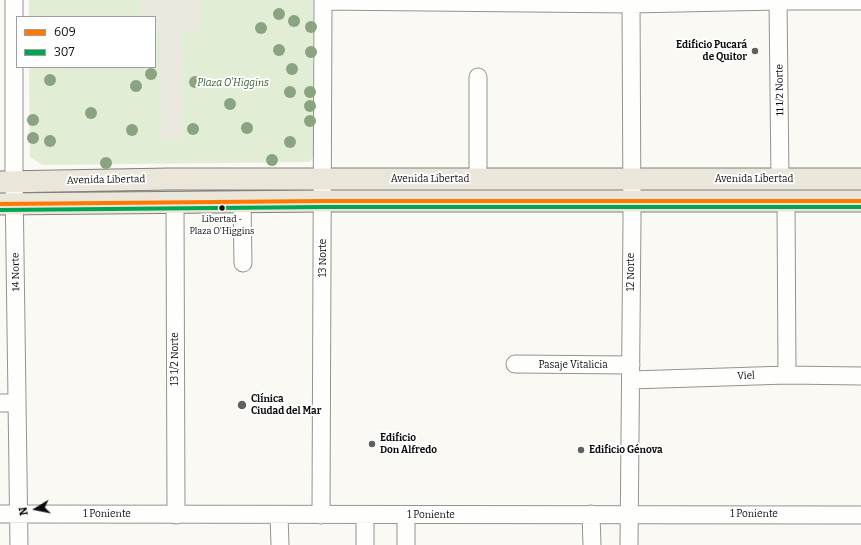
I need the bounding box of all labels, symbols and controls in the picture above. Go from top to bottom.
legend [16,16,156,68]
text: 609 [54,25,76,39]
place label: Edificio Pucará de Quitor [676,39,747,62]
text: 307 [54,45,75,59]
marker: Edificio Pucará de Quitor [750,46,760,56]
street label: 11 1/2 Norte [774,64,786,116]
park label: Plaza O'Higgins [197,77,269,89]
street label: Avenida Libertad [67,173,145,187]
street label: Avenida Libertad [391,173,469,185]
street label: Avenida Libertad [715,173,793,185]
marker: Libertad - Plaza O'Higgins [217,203,227,213]
place label: Libertad - Plaza O'Higgins [190,214,254,235]
street label: 13 Norte [317,239,329,277]
street label: 14 Norte [10,253,22,291]
street label: 12 Norte [625,253,637,291]
street label: 13 1/2 Norte [169,332,181,386]
street label: Pasaje Vitalicia [538,359,608,371]
street label: Viel [737,370,755,382]
place label: Clínica Ciudad del Mar [251,393,321,416]
marker: Clínica Ciudad del Mar [236,399,248,411]
place label: Edificio Don Alfredo [380,432,437,456]
marker: Edificio Don Alfredo [367,439,377,449]
place label: Edificio Génova [589,444,663,456]
marker: Edificio Génova [576,445,586,455]
north arrow [16,489,56,529]
text: N [17,506,31,516]
street label: 1 Poniente [83,508,131,520]
street label: 1 Poniente [730,508,778,520]
street label: 1 Poniente [407,509,455,521]

